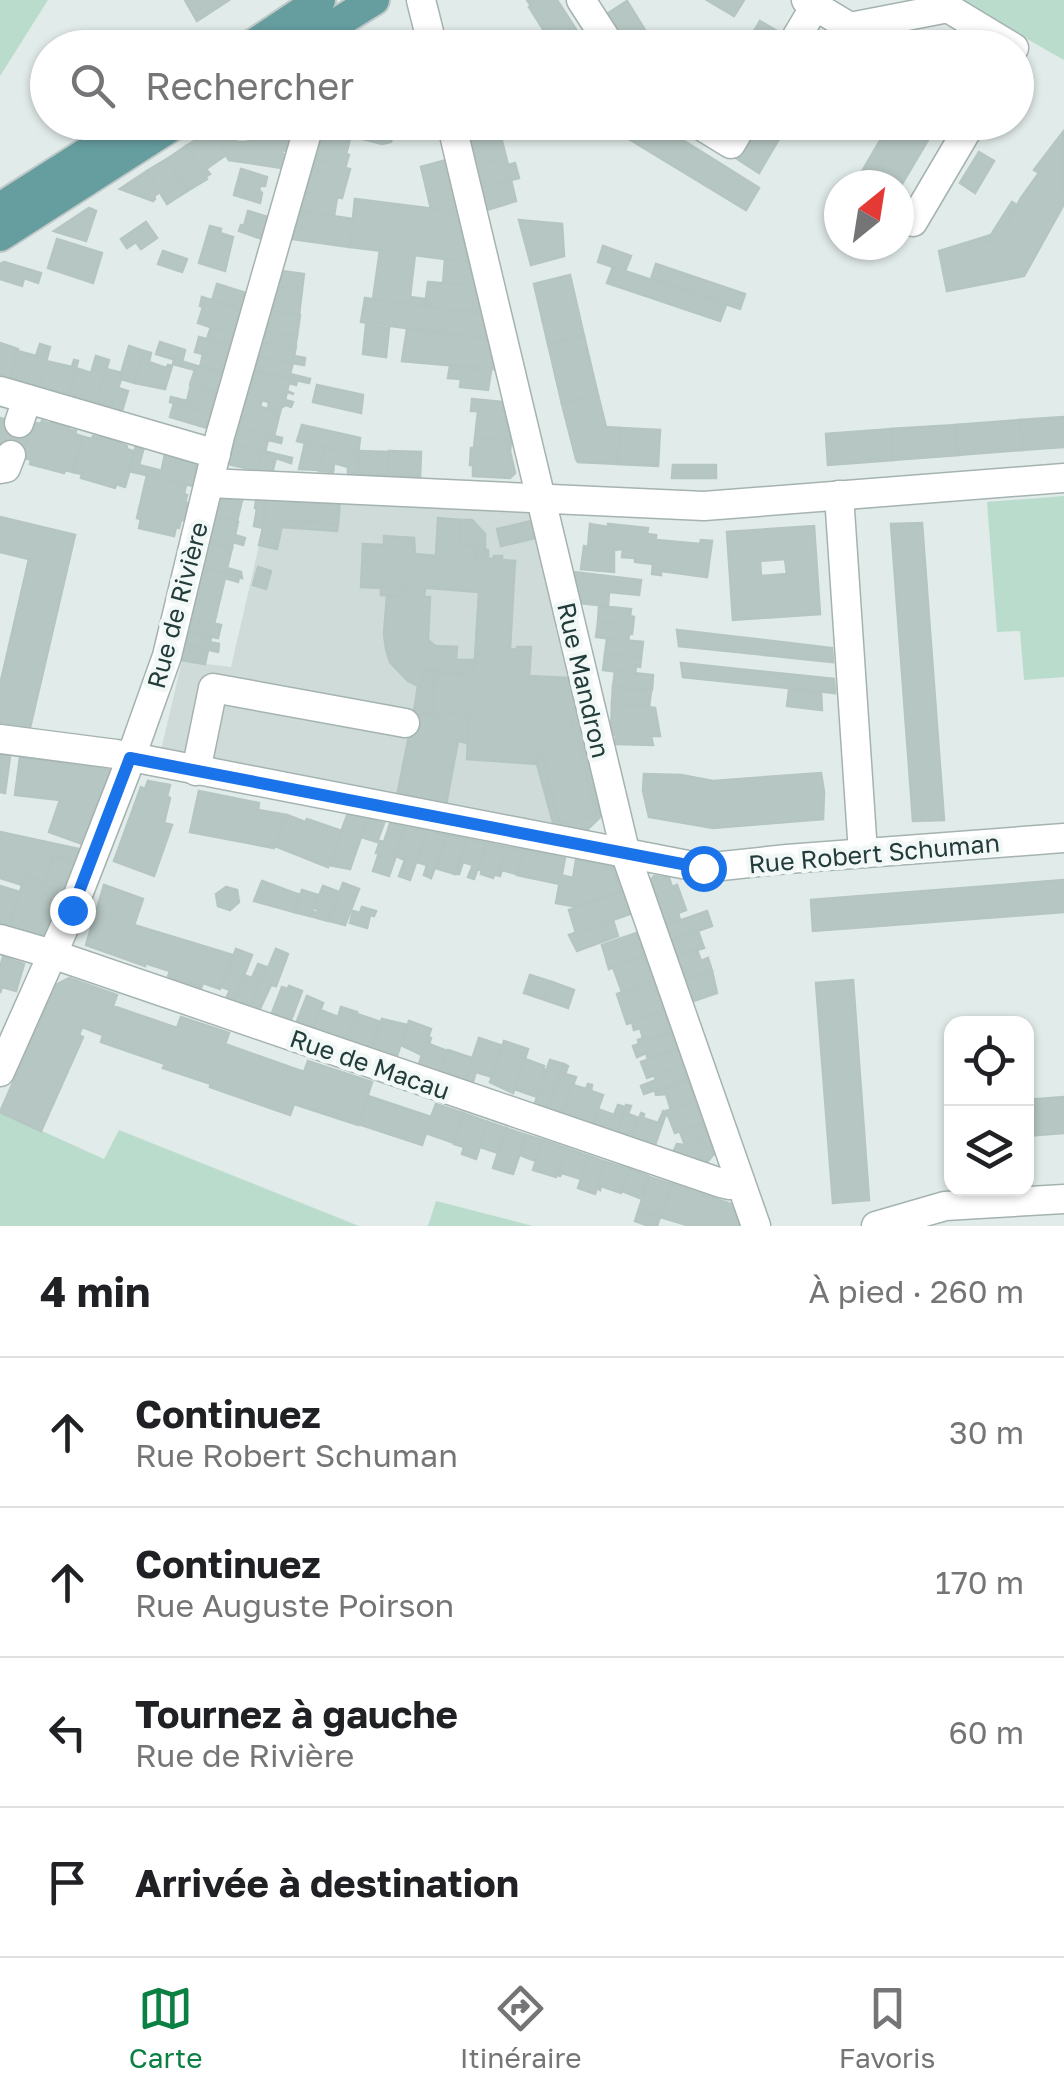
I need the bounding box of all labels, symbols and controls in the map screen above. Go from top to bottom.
search box [30,30,1034,140]
icon: search [65,58,120,113]
text: Rechercher [145,63,354,108]
north arrow [824,170,914,260]
street label: Rue de Rivière [140,518,214,692]
street label: Rue Mandron [551,599,617,761]
street label: Rue Robert Schuman [747,827,1001,879]
route start [681,846,727,892]
route end [50,888,96,934]
map controls [944,1016,1034,1196]
button: locate [944,1016,1034,1106]
street label: Rue de Macau [286,1022,454,1106]
button: layers [944,1106,1034,1196]
text: 4 min [40,1266,150,1316]
text: À pied · 260 m [808,1272,1024,1310]
text: Continuez [135,1391,321,1436]
icon: ahead [40,1405,95,1460]
text: 30 m [949,1413,1024,1451]
text: Rue Robert Schuman [135,1436,458,1474]
text: Continuez [135,1541,321,1586]
icon: ahead [40,1555,95,1610]
text: 170 m [935,1563,1024,1601]
text: Rue Auguste Poirson [135,1586,454,1624]
text: Tournez à gauche [135,1691,458,1736]
icon: left [40,1705,95,1760]
text: 60 m [948,1713,1024,1751]
text: Rue de Rivière [135,1736,354,1774]
icon: arrive [40,1855,95,1910]
text: Arrivée à destination [135,1860,519,1905]
tab: Carte [129,1981,202,2074]
tab: Itinéraire [460,1981,582,2074]
tab: Favoris [839,1981,935,2074]

